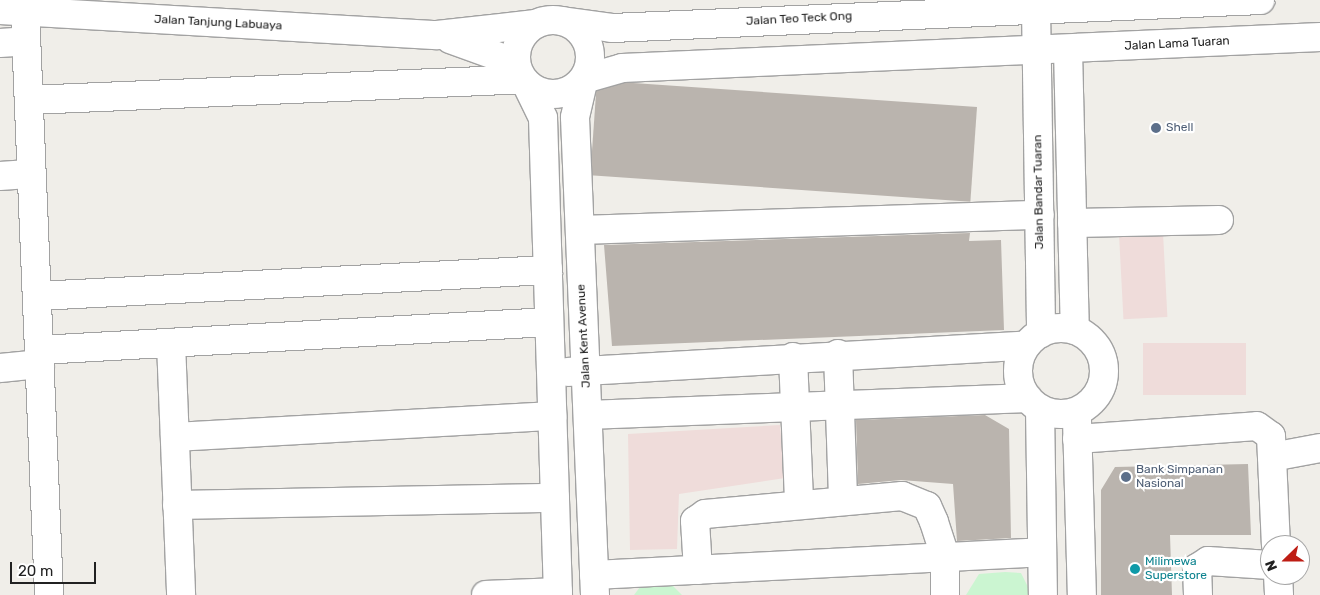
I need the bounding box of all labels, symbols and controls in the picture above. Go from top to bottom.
street label: Jalan Teo Teck Ong [745,9,853,29]
street label: Jalan Tanjung Labuaya [153,12,283,34]
street label: Jalan Lama Tuaran [1124,34,1230,54]
place label: Shell [1166,121,1193,135]
marker: Shell [1150,122,1162,134]
street label: Jalan Bandar Tuaran [1031,134,1047,250]
street label: Jalan Kent Avenue [574,284,594,388]
place label: Bank Simpanan Nasional [1136,463,1223,491]
marker: Bank Simpanan Nasional [1120,471,1132,483]
north arrow [1260,535,1310,585]
scale bar [12,552,99,584]
place label: Milimewa Superstore [1145,555,1207,583]
text: N [1262,558,1281,573]
text: 20 m [18,562,53,580]
marker: Milimewa Superstore [1129,563,1141,575]

